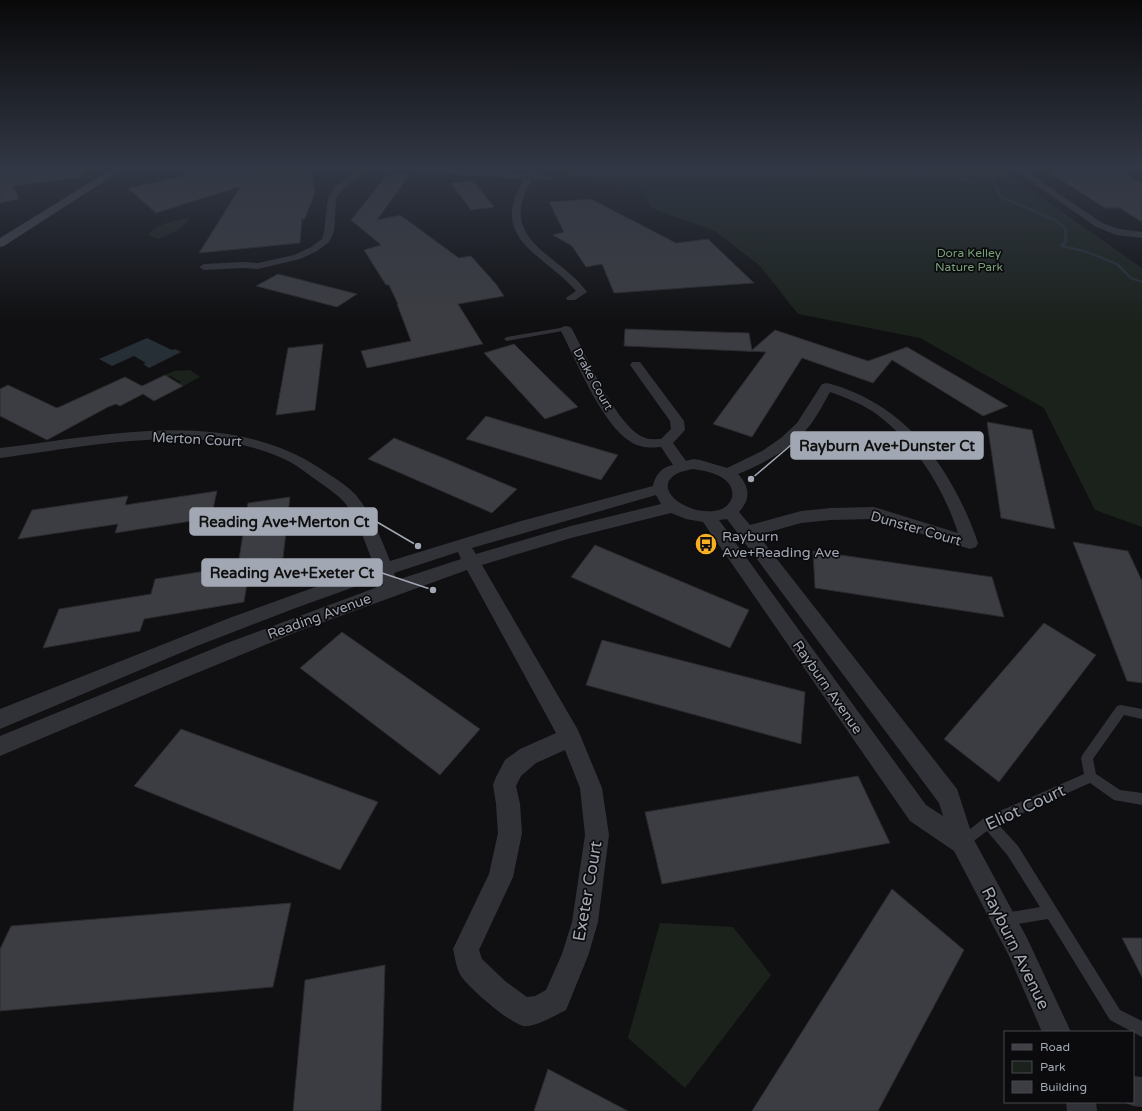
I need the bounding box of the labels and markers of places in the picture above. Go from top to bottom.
callout: Rayburn Ave+Dunster Ct [791,432,983,459]
callout: Reading Ave+Merton Ct [190,508,377,535]
place label: Rayburn Ave+Reading Ave [722,528,839,561]
bus stop icon: Rayburn Ave+Reading Ave [693,531,719,557]
callout: Reading Ave+Exeter Ct [202,559,382,586]

